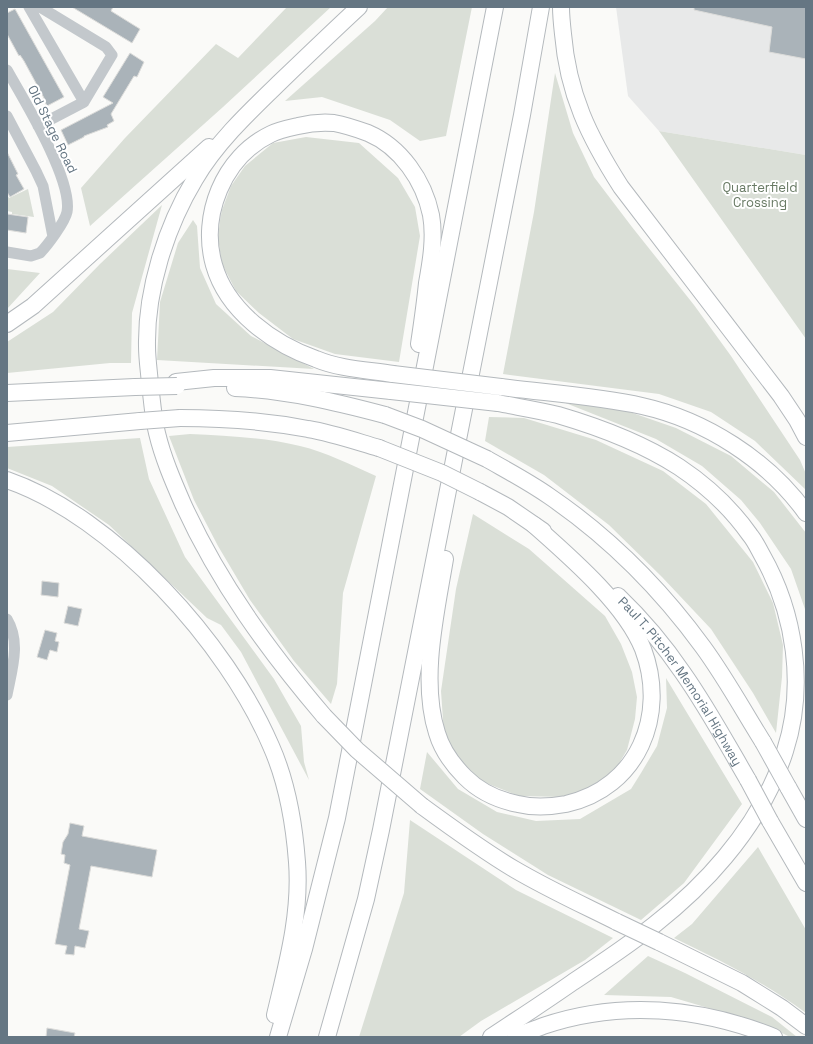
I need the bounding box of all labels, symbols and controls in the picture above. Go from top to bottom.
street label: Old Stage Road [24,82,81,176]
park label: Quarterfield Crossing [722,179,798,211]
street label: Paul T. Pitcher Memorial Highway [614,593,746,769]

